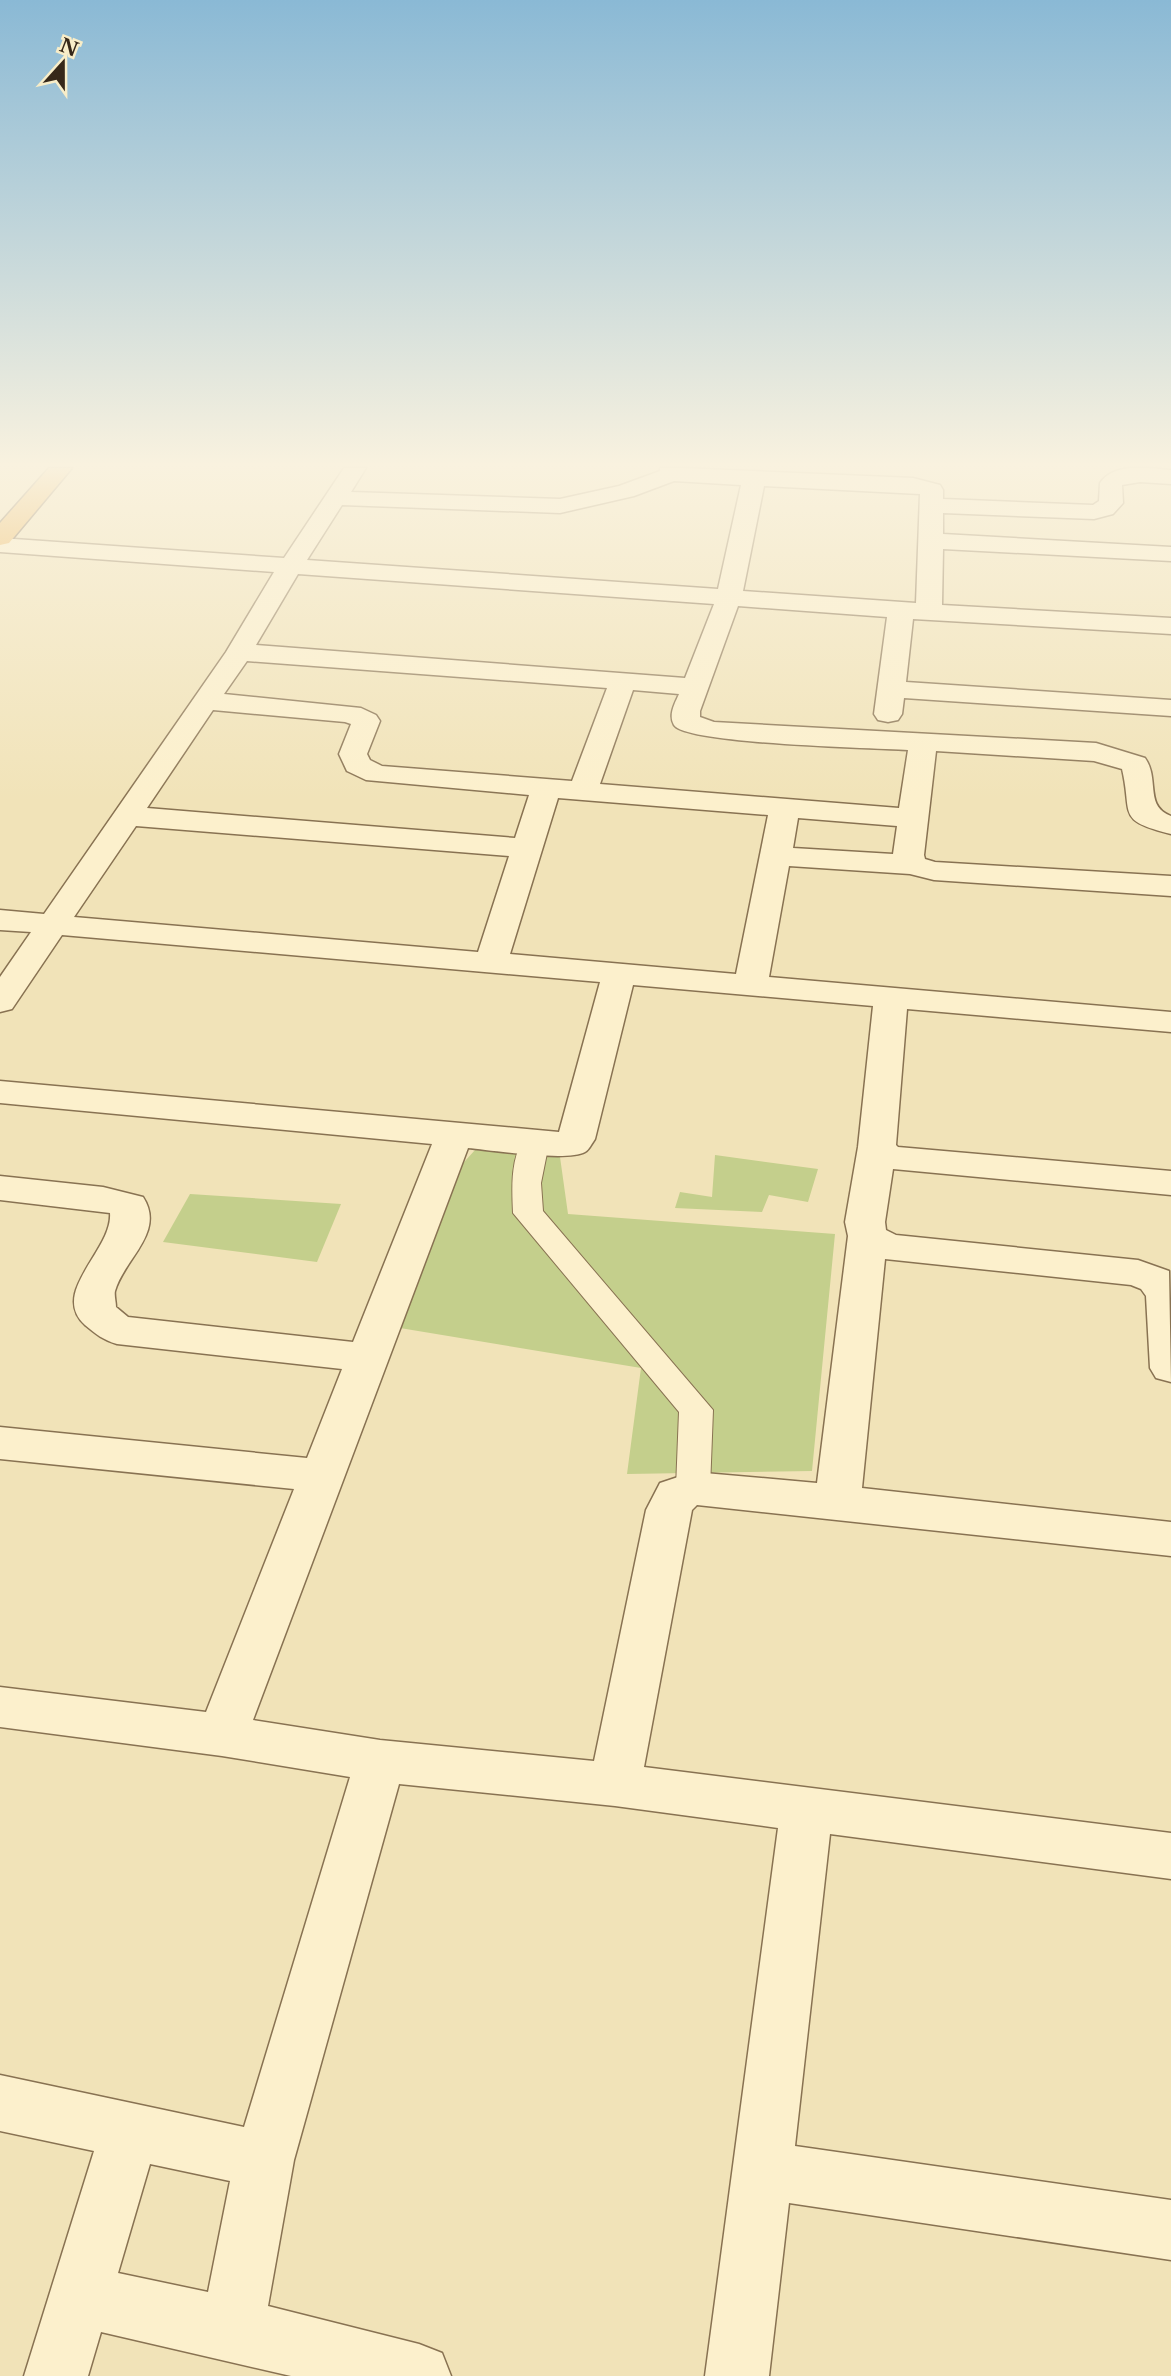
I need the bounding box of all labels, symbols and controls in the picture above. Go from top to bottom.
north arrow [28,28,98,98]
text: N [56,34,81,62]

